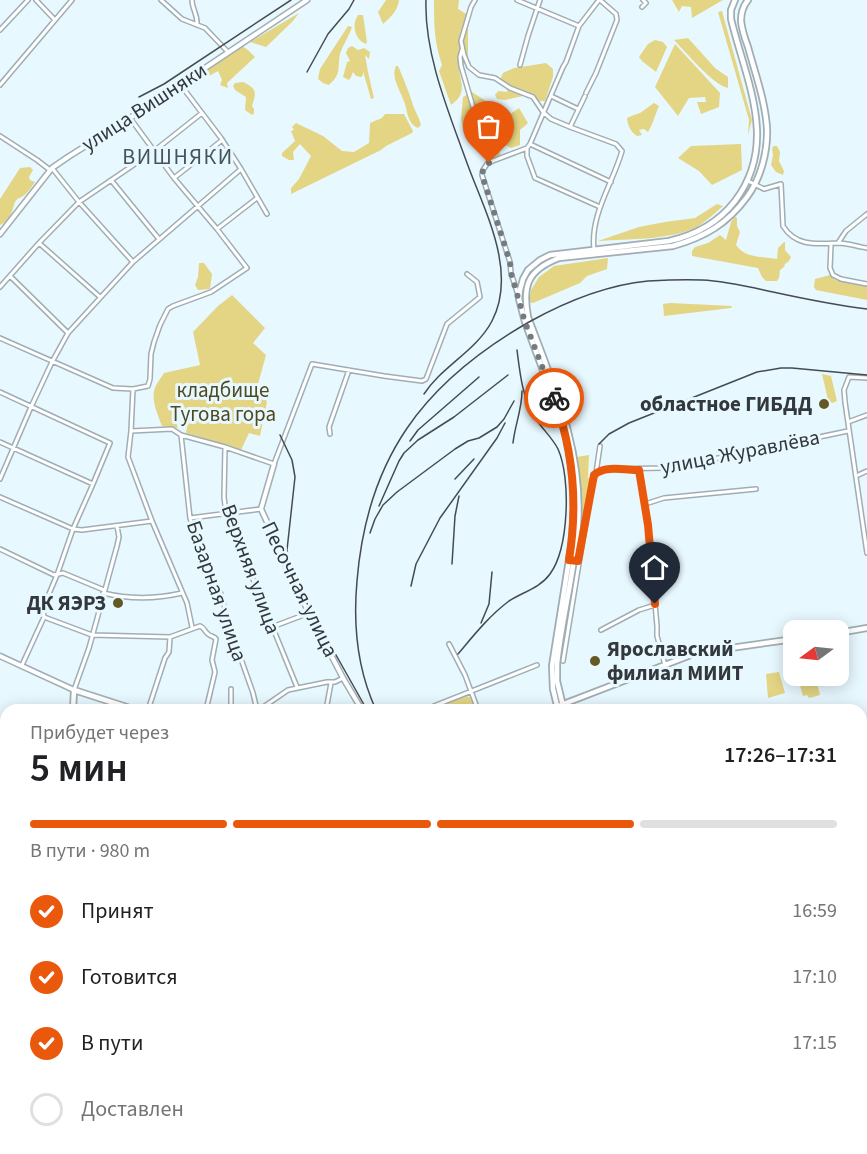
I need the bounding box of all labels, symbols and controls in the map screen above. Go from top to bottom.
street label: улица Вишняки [75,55,213,159]
pin [463,101,514,163]
icon: bag [472,110,505,143]
district label: ВИШНЯКИ [122,141,234,173]
courier [524,368,584,428]
park label: кладбище Тугова гора [170,375,276,429]
icon: bike [538,382,571,415]
place label: областное ГИБДД [640,389,812,419]
marker: областное ГИБДД [817,397,831,411]
street label: улица Журавлёва [658,422,822,482]
street label: Верхняя улица [214,500,288,638]
street label: Песочная улица [254,516,346,662]
street label: Базарная улица [179,517,255,665]
pin [629,542,680,604]
icon: home [638,551,671,584]
place label: ДК ЯЭРЗ [27,588,106,618]
marker: ДК ЯЭРЗ [111,596,125,610]
north arrow [783,620,849,686]
map controls [783,620,849,686]
place label: Ярославский филиал МИИТ [607,634,744,688]
marker: Ярославский филиал МИИТ [588,654,602,668]
text: Прибудет через [30,719,169,747]
text: 17:26–17:31 [724,739,837,771]
text: 5 мин [30,741,128,797]
text: В пути · 980 m [30,837,150,865]
icon: check [30,895,63,928]
text: Принят [81,895,154,927]
text: 16:59 [792,897,837,925]
icon: check [30,961,63,994]
text: Готовится [81,961,178,993]
text: 17:10 [792,963,837,991]
icon: check [30,1027,63,1060]
text: В пути [81,1027,143,1059]
text: 17:15 [792,1029,837,1057]
text: Доставлен [81,1093,184,1125]

